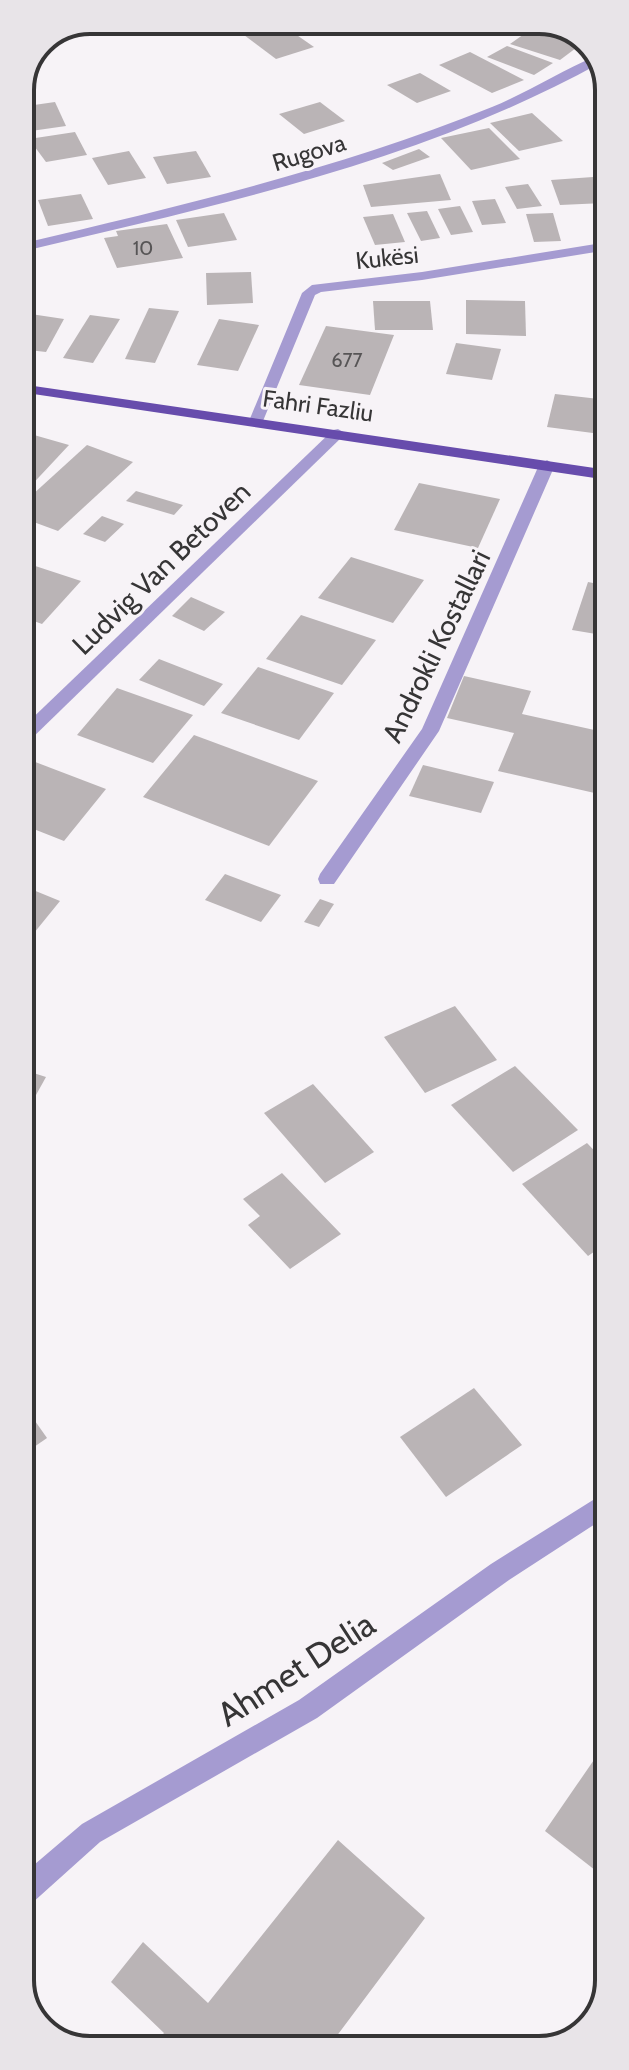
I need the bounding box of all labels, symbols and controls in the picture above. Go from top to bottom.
street label: Rugova [269,128,349,177]
house number: 10 [133,236,153,260]
street label: Kukësi [354,240,420,275]
house number: 677 [331,348,363,372]
street label: Fahri Fazliu [261,383,375,428]
street label: Ludvig Van Betoven [65,474,257,662]
street label: Androkli Kostallari [375,544,497,748]
street label: Ahmet Delia [209,1602,383,1735]

